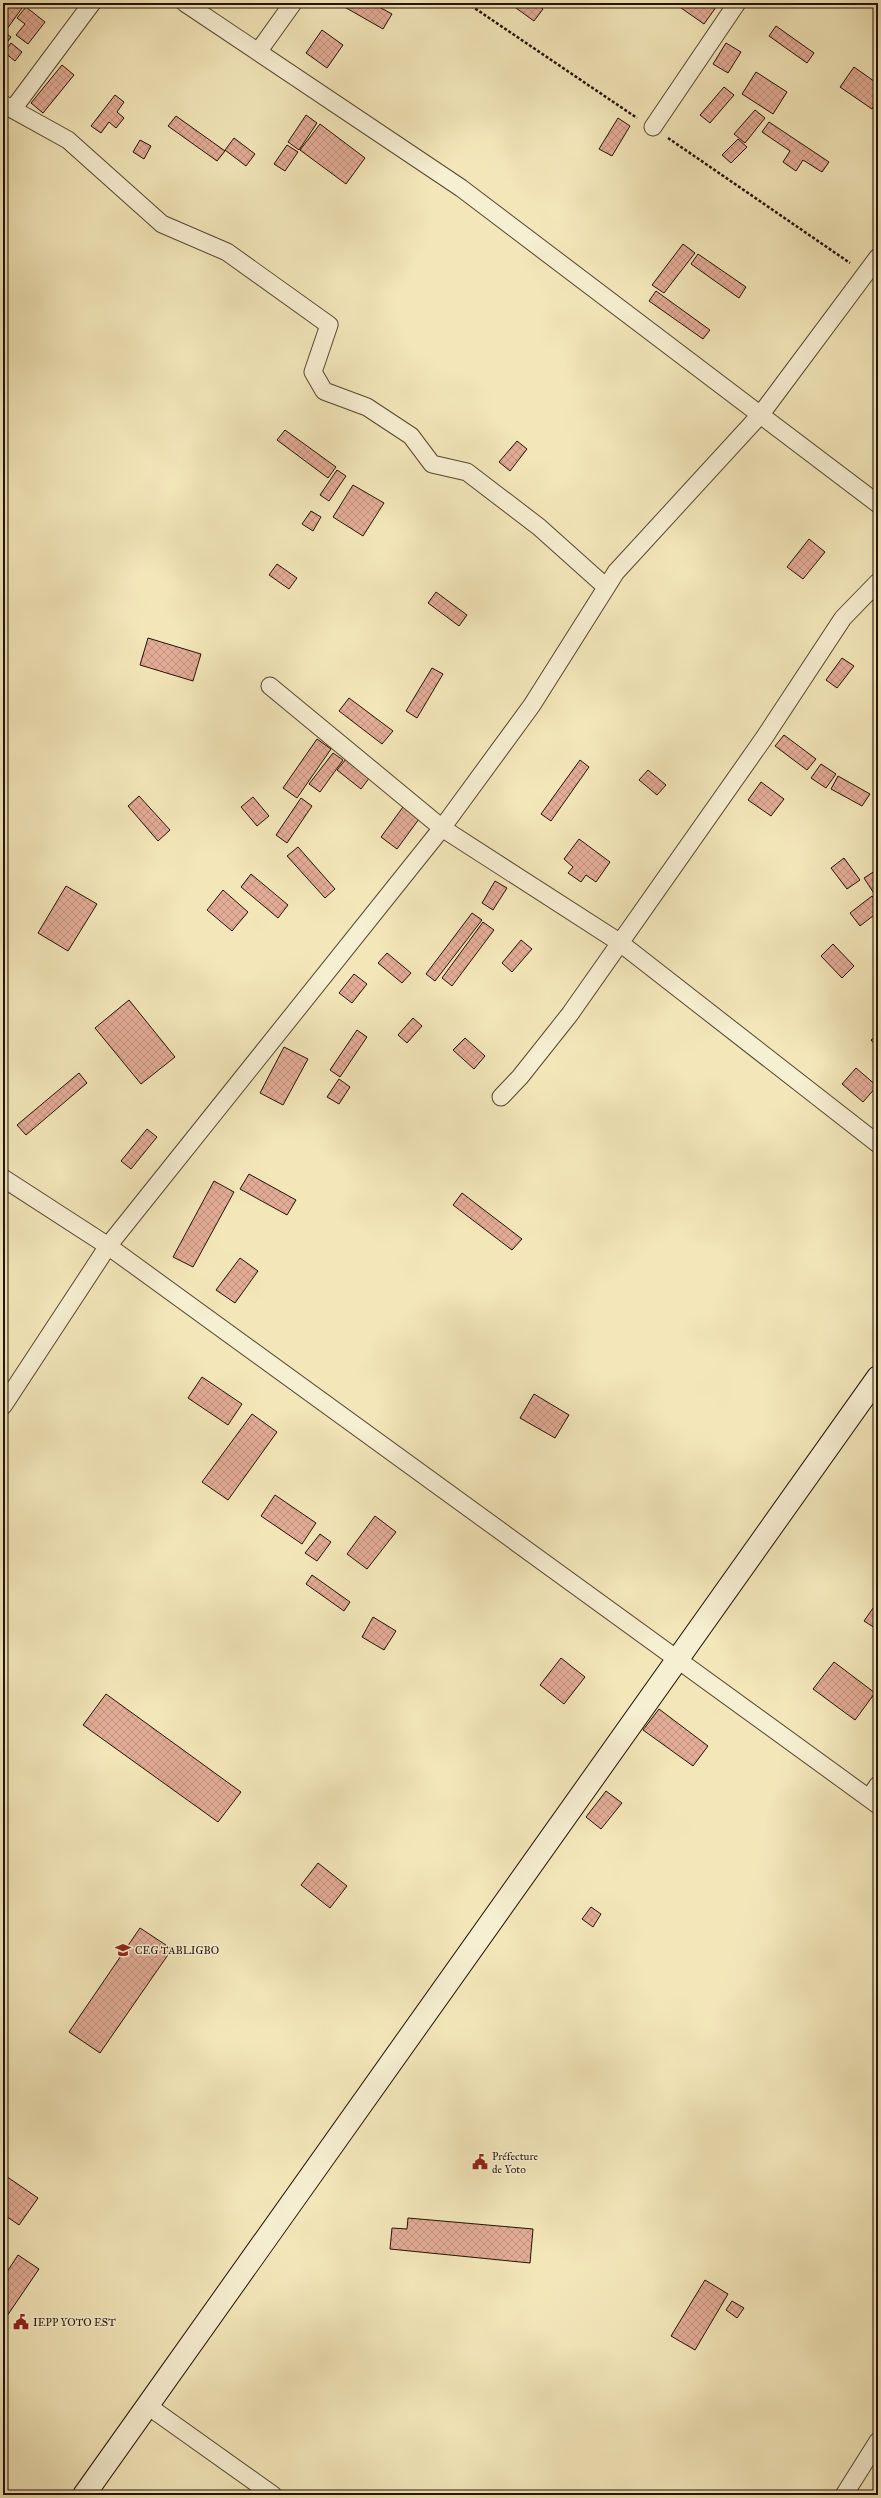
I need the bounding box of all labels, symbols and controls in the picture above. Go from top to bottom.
school or university icon: CEG TABLIGBO [114,1941,132,1959]
place label: CEG TABLIGBO [135,1944,219,1957]
place label: Préfecture de Yoto [492,2150,539,2176]
public building icon: Préfecture de Yoto [471,2153,489,2171]
public building icon: IEPP YOTO EST [12,2313,30,2331]
place label: IEPP YOTO EST [33,2316,116,2329]

